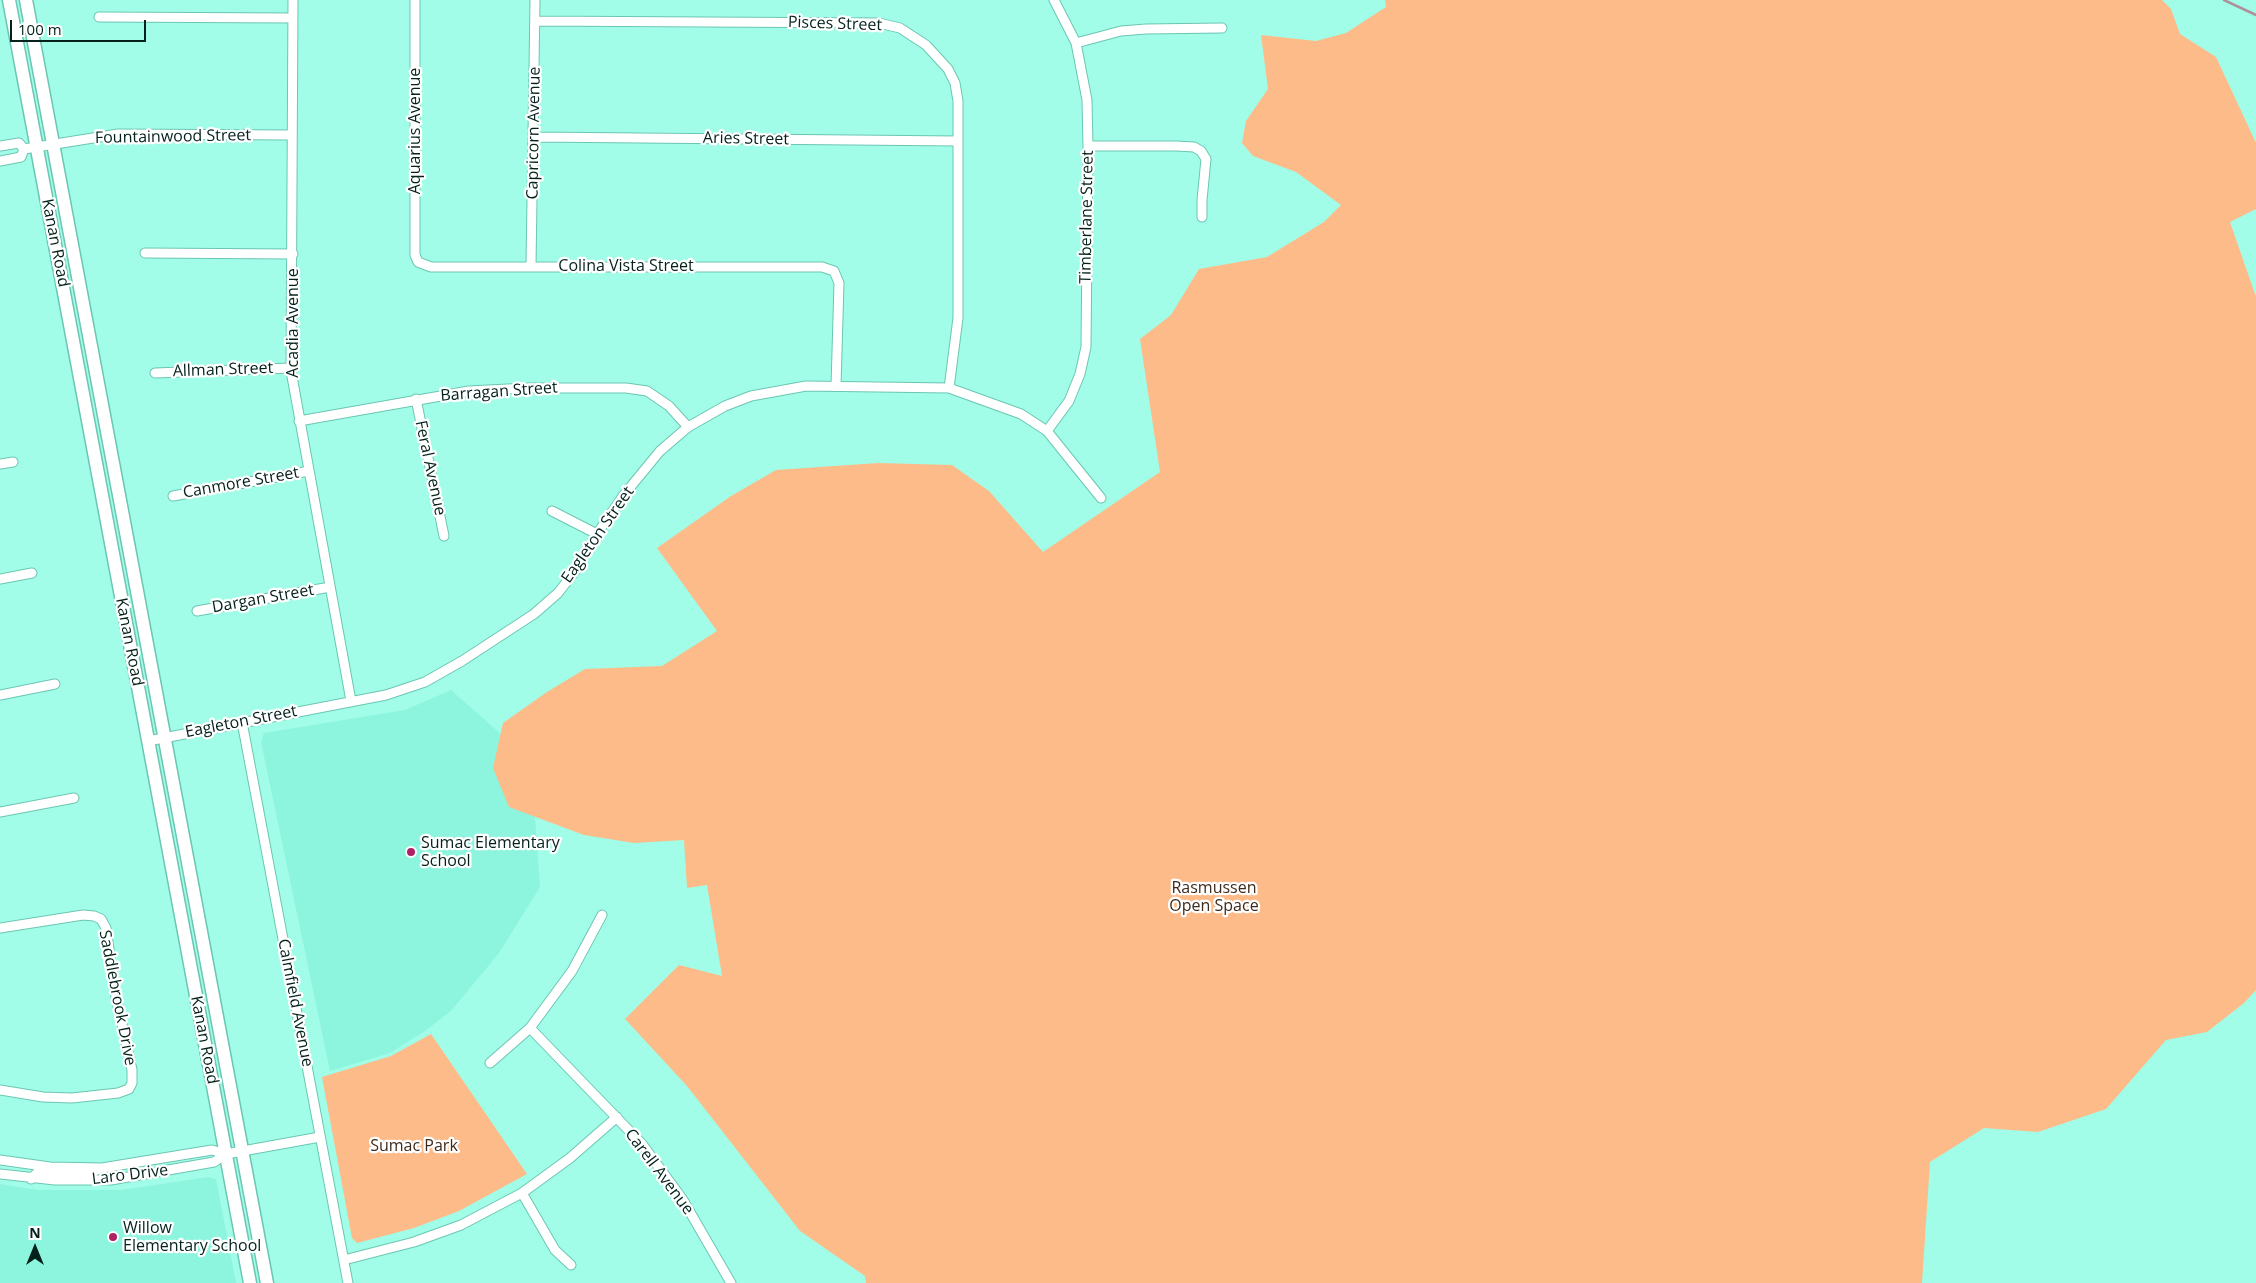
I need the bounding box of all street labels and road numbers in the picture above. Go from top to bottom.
street label: Pisces Street [787,13,883,35]
street label: Capricorn Avenue [523,66,545,200]
street label: Aquarius Avenue [405,68,425,194]
street label: Fountainwood Street [95,126,251,148]
street label: Aries Street [703,129,789,149]
street label: Timberlane Street [1076,150,1098,284]
street label: Kanan Road [37,197,73,289]
street label: Colina Vista Street [558,256,694,276]
street label: Acadia Avenue [283,268,303,378]
street label: Allman Street [172,359,274,381]
street label: Barragan Street [440,378,558,406]
street label: Feral Avenue [411,419,449,517]
street label: Canmore Street [181,463,301,503]
street label: Eagleton Street [558,483,638,587]
street label: Dargan Street [210,581,316,617]
street label: Kanan Road [111,596,147,688]
street label: Eagleton Street [183,702,299,742]
street label: Saddlebrook Drive [94,929,140,1067]
street label: Calmfield Avenue [273,937,317,1069]
street label: Kanan Road [186,994,222,1086]
street label: Carell Avenue [621,1125,697,1219]
street label: Laro Drive [91,1161,169,1189]

